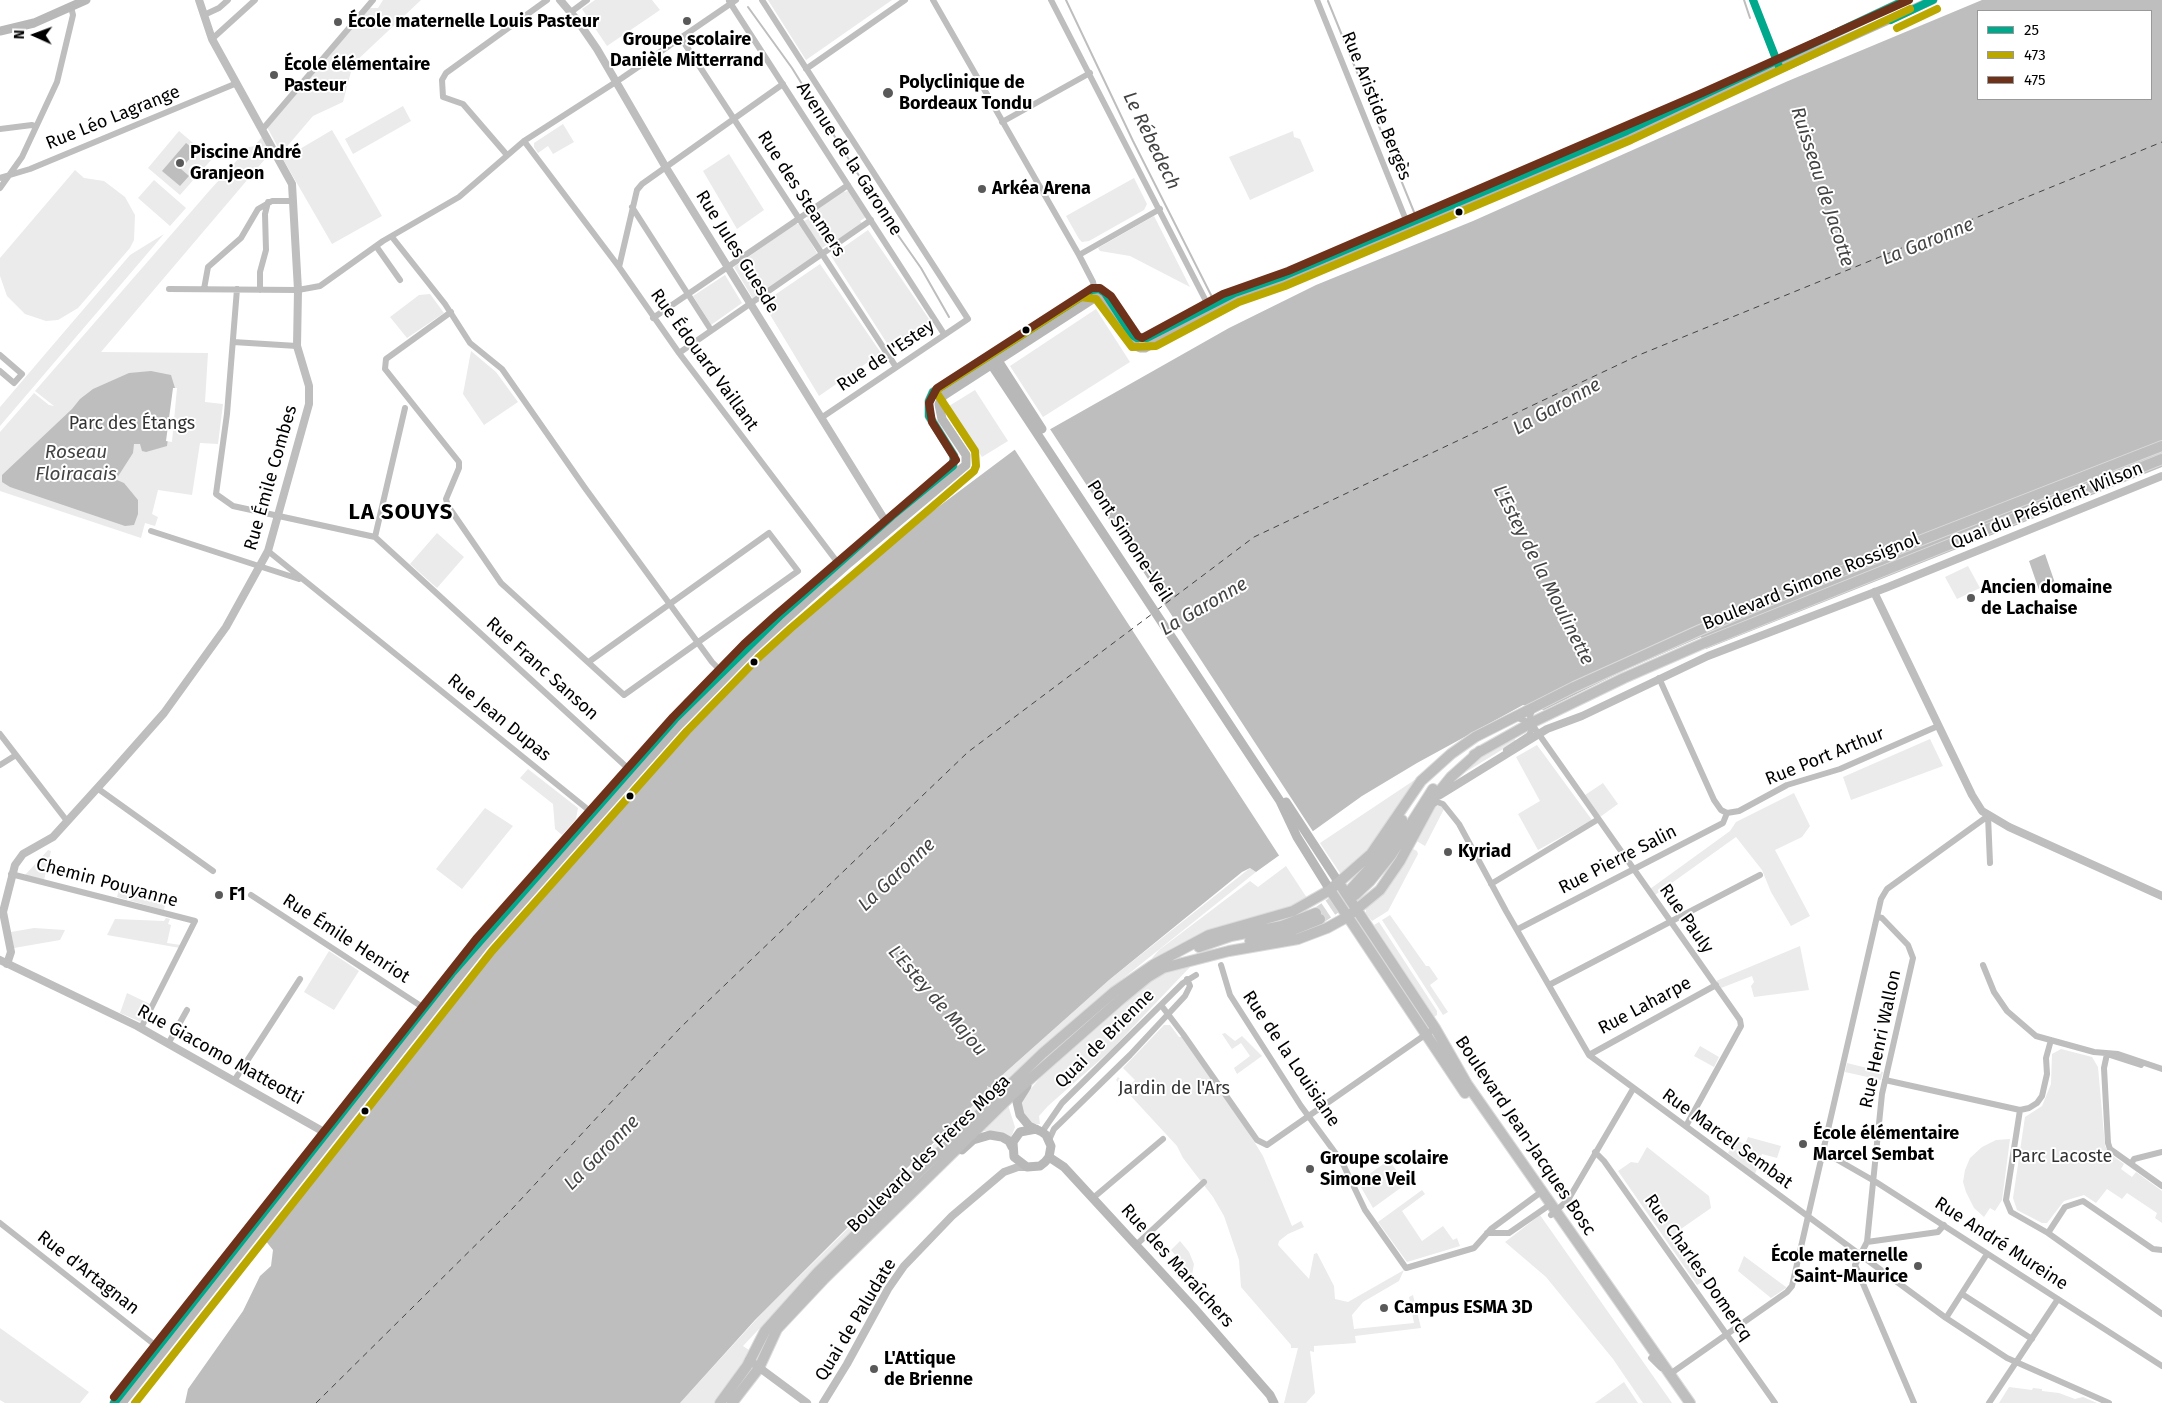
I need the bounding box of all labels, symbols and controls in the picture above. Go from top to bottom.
north arrow [10,10,60,60]
legend [1977,10,2152,100]
place label: École maternelle Louis Pasteur [348,11,599,33]
marker: Groupe scolaire Danièle Mitterrand [681,15,693,27]
marker: École maternelle Louis Pasteur [332,16,344,28]
text: 25 [2024,21,2039,39]
place label: Groupe scolaire Danièle Mitterrand [610,29,764,72]
street label: Rue Aristide Bergès [1336,29,1416,183]
text: N [11,30,28,39]
text: 473 [2024,46,2046,64]
place label: École élémentaire Pasteur [284,54,430,96]
marker: École élémentaire Pasteur [268,69,280,81]
text: 475 [2024,71,2046,89]
place label: Polyclinique de Bordeaux Tondu [899,72,1032,115]
street label: Avenue de la Garonne [791,78,907,240]
street label: Rue Léo Lagrange [43,81,183,155]
marker: Polyclinique de Bordeaux Tondu [881,86,895,100]
water label: Le Rébedech [1117,88,1185,194]
water label: Ruisseau de Jacotte [1785,104,1859,270]
street label: Rue des Steamers [752,127,850,261]
place label: Piscine André Granjeon [190,142,301,184]
marker: Piscine André Granjeon [174,157,186,169]
place label: Arkéa Arena [992,178,1091,200]
marker: Arkéa Arena [976,183,988,195]
street label: Rue Jules Guesde [691,187,783,317]
unlabelled marker [1454,207,1464,217]
water label: La Garonne [1879,213,1977,271]
street label: Rue Édouard Vaillant [645,285,763,435]
street label: Rue de l'Estey [833,315,939,397]
unlabelled marker [1021,325,1031,335]
water label: La Garonne [1509,374,1605,440]
street label: Rue Émile Combes [240,403,302,553]
park label: Parc des Étangs [69,413,195,435]
water label: Roseau Floiracais [35,442,117,486]
street label: Quai du Président Wilson [1948,458,2146,554]
street label: Pont Simone-Veil [1082,476,1176,606]
water label: L'Estey de la Moulinette [1488,481,1598,669]
district label: LA SOUYS [348,500,454,526]
street label: Boulevard Simone Rossignol [1700,529,1922,635]
water label: La Garonne [1156,573,1252,641]
place label: Ancien domaine de Lachaise [1981,577,2112,620]
marker: Ancien domaine de Lachaise [1965,592,1977,604]
street label: Rue Franc Sanson [481,613,603,725]
unlabelled marker [749,657,759,667]
street label: Rue Jean Dupas [443,670,555,766]
street label: Rue Port Arthur [1762,723,1888,791]
unlabelled marker [625,791,635,801]
street label: Rue Pierre Salin [1555,821,1681,899]
water label: La Garonne [854,834,940,916]
place label: Kyriad [1458,841,1511,863]
marker: Kyriad [1442,846,1454,858]
street label: Chemin Pouyanne [34,854,180,912]
street label: Rue Pauly [1654,880,1718,958]
place label: F1 [229,884,246,906]
marker: F1 [213,889,225,901]
street label: Rue Émile Henriot [278,890,414,988]
water label: L'Estey de Majou [883,941,991,1061]
street label: Rue Henri Wallon [1856,968,1906,1110]
street label: Rue Laharpe [1595,972,1695,1040]
street label: Quai de Brienne [1051,985,1159,1093]
street label: Rue de la Louisiane [1238,987,1344,1131]
street label: Rue Giacomo Matteotti [133,1000,307,1110]
street label: Boulevard Jean-Jacques Bosc [1450,1032,1600,1240]
street label: Boulevard des Frères Moga [843,1070,1015,1238]
park label: Jardin de l'Ars [1118,1078,1230,1100]
street label: Rue Marcel Sembat [1658,1084,1796,1194]
unlabelled marker [360,1106,370,1116]
water label: La Garonne [560,1111,644,1195]
place label: École élémentaire Marcel Sembat [1813,1123,1959,1166]
marker: École élémentaire Marcel Sembat [1797,1138,1809,1150]
park label: Parc Lacoste [2012,1146,2112,1168]
place label: Groupe scolaire Simone Veil [1320,1148,1448,1190]
marker: Groupe scolaire Simone Veil [1304,1163,1316,1175]
street label: Rue Charles Domercq [1639,1191,1757,1345]
street label: Rue André Mureine [1930,1193,2072,1295]
street label: Rue des Maraîchers [1116,1200,1238,1332]
street label: Rue d'Artagnan [33,1226,143,1320]
place label: École maternelle Saint-Maurice [1771,1245,1908,1288]
street label: Quai de Paludate [811,1255,901,1385]
marker: École maternelle Saint-Maurice [1912,1260,1924,1272]
place label: Campus ESMA 3D [1394,1297,1533,1319]
marker: Campus ESMA 3D [1378,1302,1390,1314]
place label: L'Attique de Brienne [884,1348,973,1390]
marker: L'Attique de Brienne [868,1363,880,1375]

